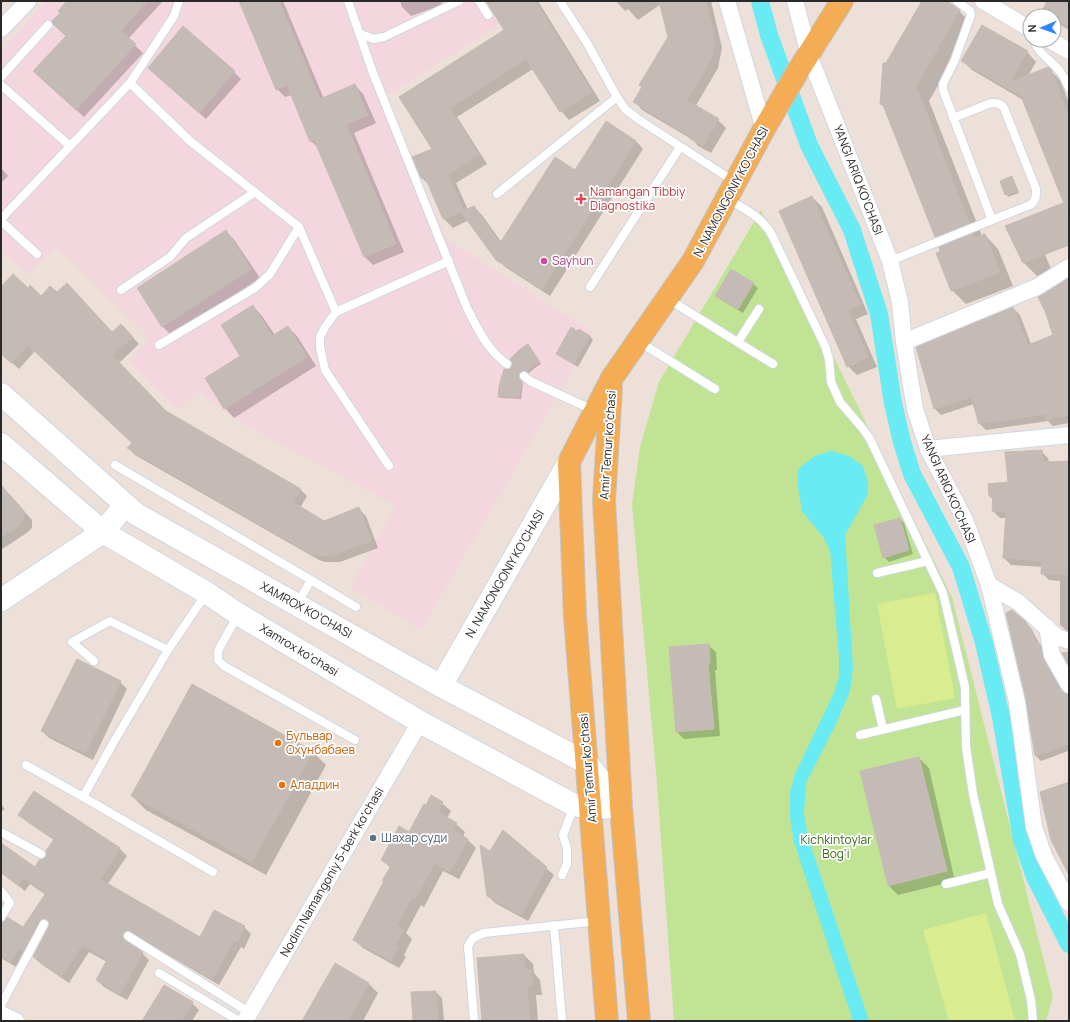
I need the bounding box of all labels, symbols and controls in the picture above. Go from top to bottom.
north arrow [1022,8,1062,48]
text: N [1024,24,1039,33]
street label: YANGI ARIQ KO‘CHASI [830,122,887,237]
street label: N. NAMONGONIY KO'CHASI [689,124,772,260]
place label: Namangan Tibbiy Diagnostika [590,183,686,214]
marker: Namangan Tibbiy Diagnostika [575,193,587,205]
place label: Sayhun [552,252,593,269]
marker: Sayhun [539,256,549,266]
street label: Amir Temur koʻchasi [595,390,620,500]
street label: YANGI ARIQ KO‘CHASI [917,432,980,546]
street label: N. NAMONGONIY KO'CHASI [461,507,548,641]
street label: XAMROX KO'CHASI [257,577,355,642]
street label: Xamrox koʻchasi [257,619,342,680]
street label: Amir Temur koʻchasi [574,713,601,823]
place label: Бульвар Охунбабаев [286,727,356,758]
marker: Бульвар Охунбабаев [273,738,283,748]
place label: Аладдин [290,776,339,793]
marker: Аладдин [277,780,287,790]
street label: Nodim Namangoniy 5-berk koʻchasi [276,784,387,960]
place label: Шахар суди [381,829,447,846]
park label: Kichkintoylar Bog'i [800,831,872,862]
marker: Шахар суди [368,833,378,843]

